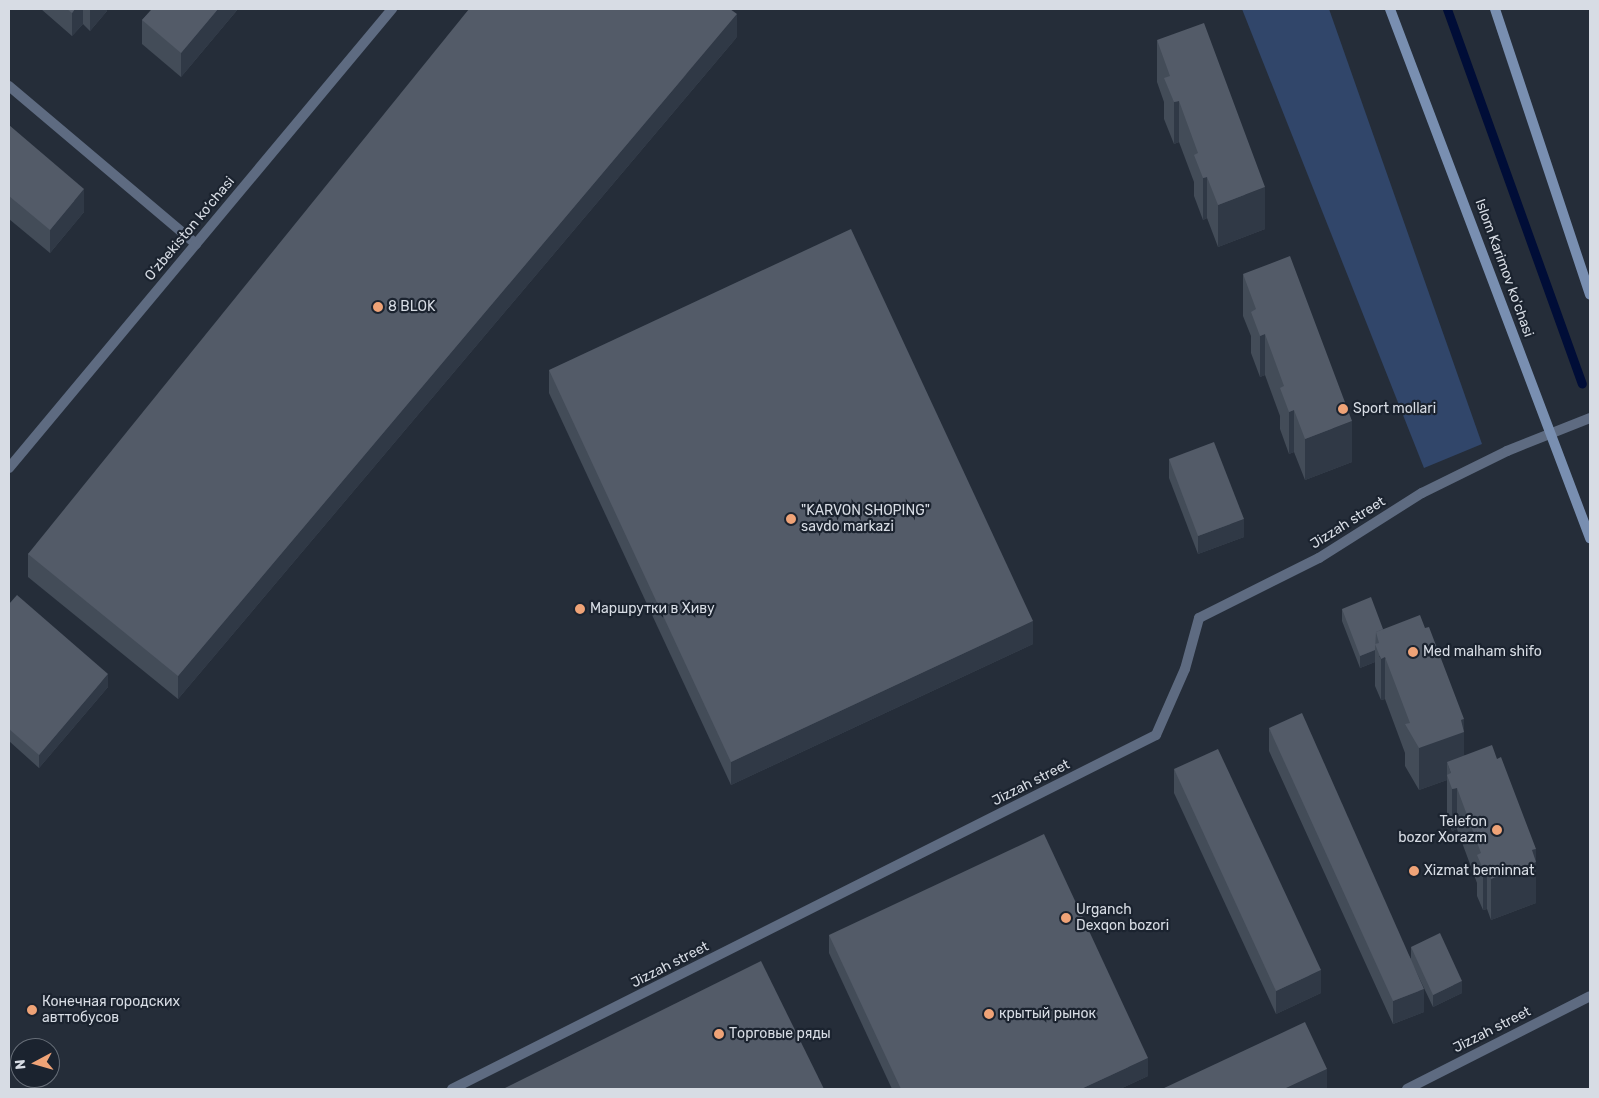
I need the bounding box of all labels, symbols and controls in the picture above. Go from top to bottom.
street label: O’zbekiston ko‘chasi [142,174,238,284]
street label: Islom Karimov ko'chasi [1471,196,1537,340]
place label: 8 BLOK [388,299,435,315]
marker: 8 BLOK [372,301,384,313]
place label: Sport mollari [1353,401,1436,417]
marker: Sport mollari [1337,403,1349,415]
street label: Jizzah street [1307,493,1389,553]
place label: "KARVON SHOPING" savdo markazi [801,503,930,536]
marker: "KARVON SHOPING" savdo markazi [785,513,797,525]
place label: Маршрутки в Хиву [590,601,715,617]
marker: Маршрутки в Хиву [574,603,586,615]
place label: Med malham shifo [1423,644,1542,660]
marker: Med malham shifo [1407,646,1419,658]
street label: Jizzah street [989,756,1073,810]
place label: Telefon bozor Xorazm [1398,814,1487,846]
marker: Telefon bozor Xorazm [1491,824,1503,836]
place label: Xizmat beminnat [1424,863,1534,879]
marker: Xizmat beminnat [1408,865,1420,877]
place label: Urganch Dexqon bozori [1076,902,1169,934]
marker: Urganch Dexqon bozori [1060,912,1072,924]
street label: Jizzah street [628,938,712,992]
place label: Конечная городских авттобусов [42,994,180,1026]
street label: Jizzah street [1450,1003,1534,1057]
marker: Конечная городских авттобусов [26,1004,38,1016]
place label: крытый рынок [999,1006,1096,1022]
marker: крытый рынок [983,1008,995,1020]
place label: Торговые ряды [729,1026,831,1042]
marker: Торговые ряды [713,1028,725,1040]
north arrow [10,1038,60,1088]
text: N [12,1059,30,1070]

